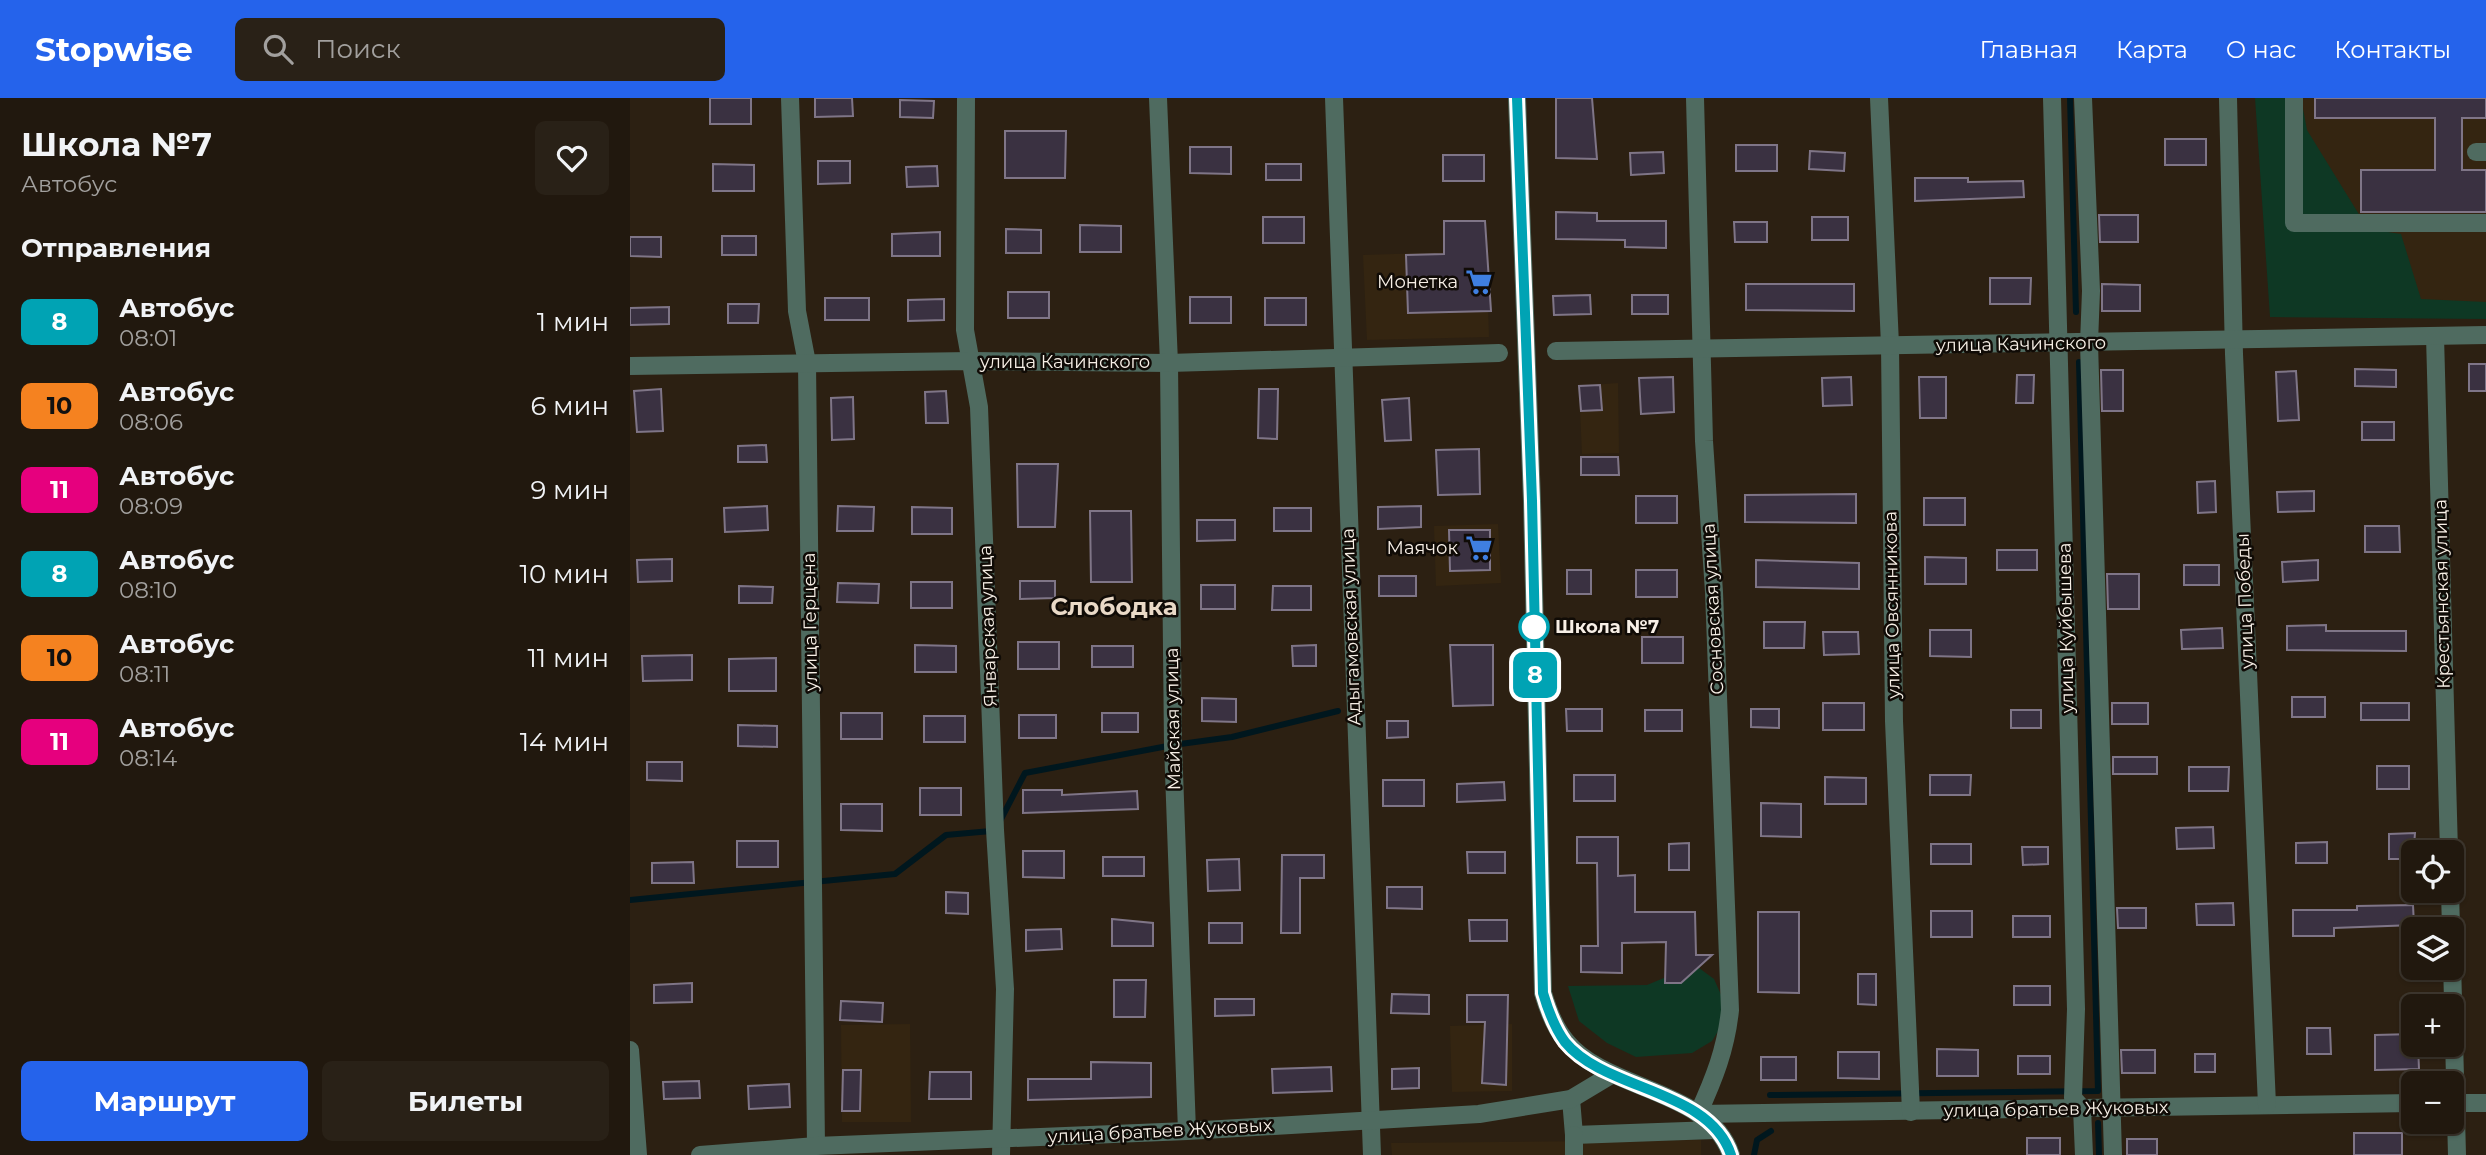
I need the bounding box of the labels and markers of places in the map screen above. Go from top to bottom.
supermarket icon: Монетка [1464,267,1494,297]
place label: Монетка [1377,271,1458,293]
supermarket icon: Маячок [1464,533,1494,563]
place label: Маячок [1387,537,1459,559]
marker: Школа №7 [1519,612,1549,642]
place label: Школа №7 [1555,616,1659,638]

